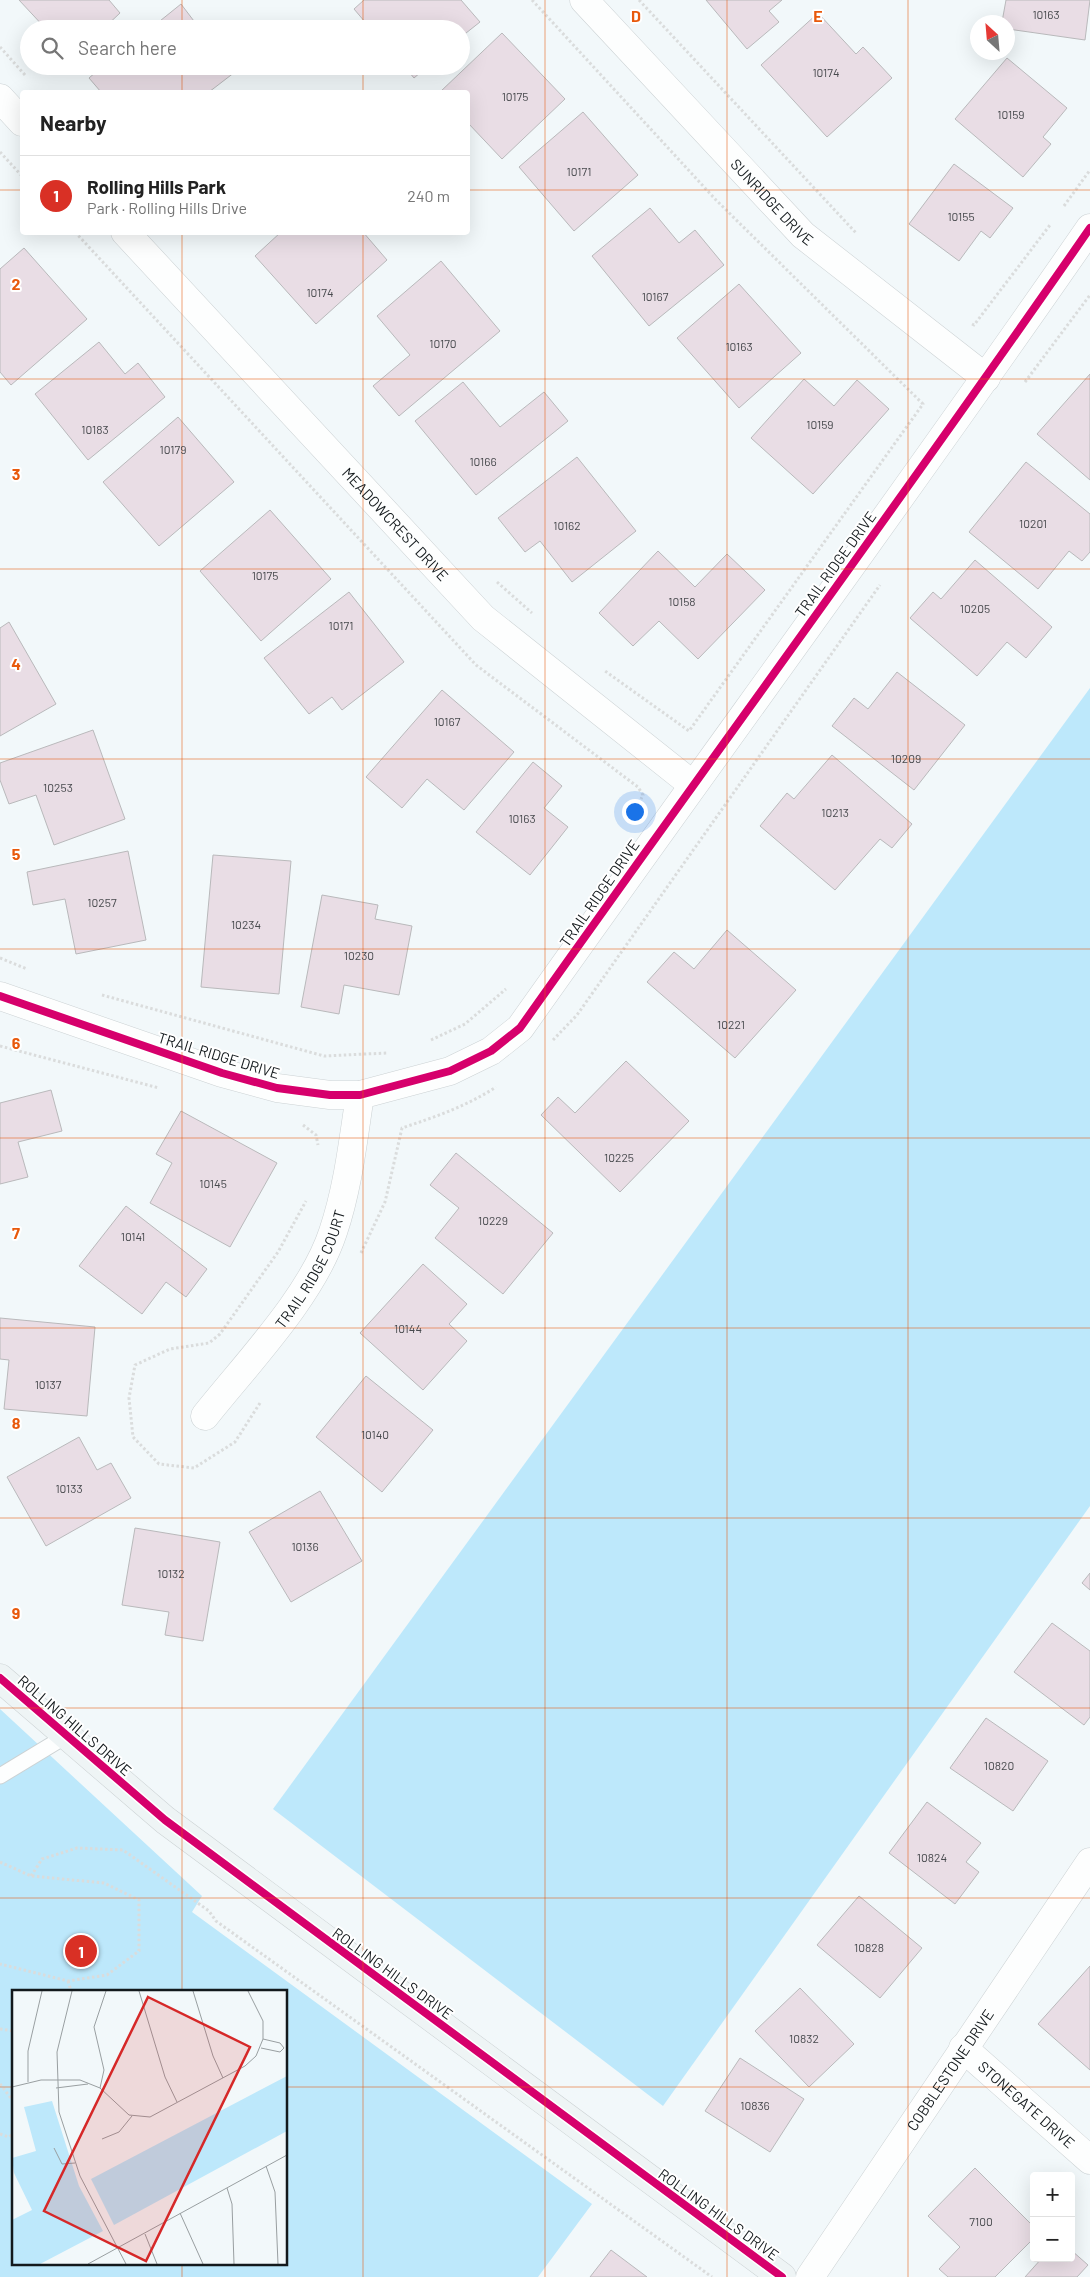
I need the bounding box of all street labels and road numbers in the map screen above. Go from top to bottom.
street label: SUNRIDGE DRIVE [727,155,817,249]
street label: MEADOWCREST DRIVE [339,464,452,584]
street label: TRAIL RIDGE DRIVE [791,508,879,620]
street label: TRAIL RIDGE DRIVE [555,836,643,950]
street label: TRAIL RIDGE DRIVE [156,1028,282,1082]
street label: TRAIL RIDGE COURT [271,1208,348,1332]
street label: ROLLING HILLS DRIVE [15,1671,135,1779]
street label: ROLLING HILLS DRIVE [329,1923,457,2023]
street label: COBBLESTONE DRIVE [902,2006,997,2134]
street label: STONEGATE DRIVE [975,2057,1079,2152]
street label: ROLLING HILLS DRIVE [655,2164,783,2264]

